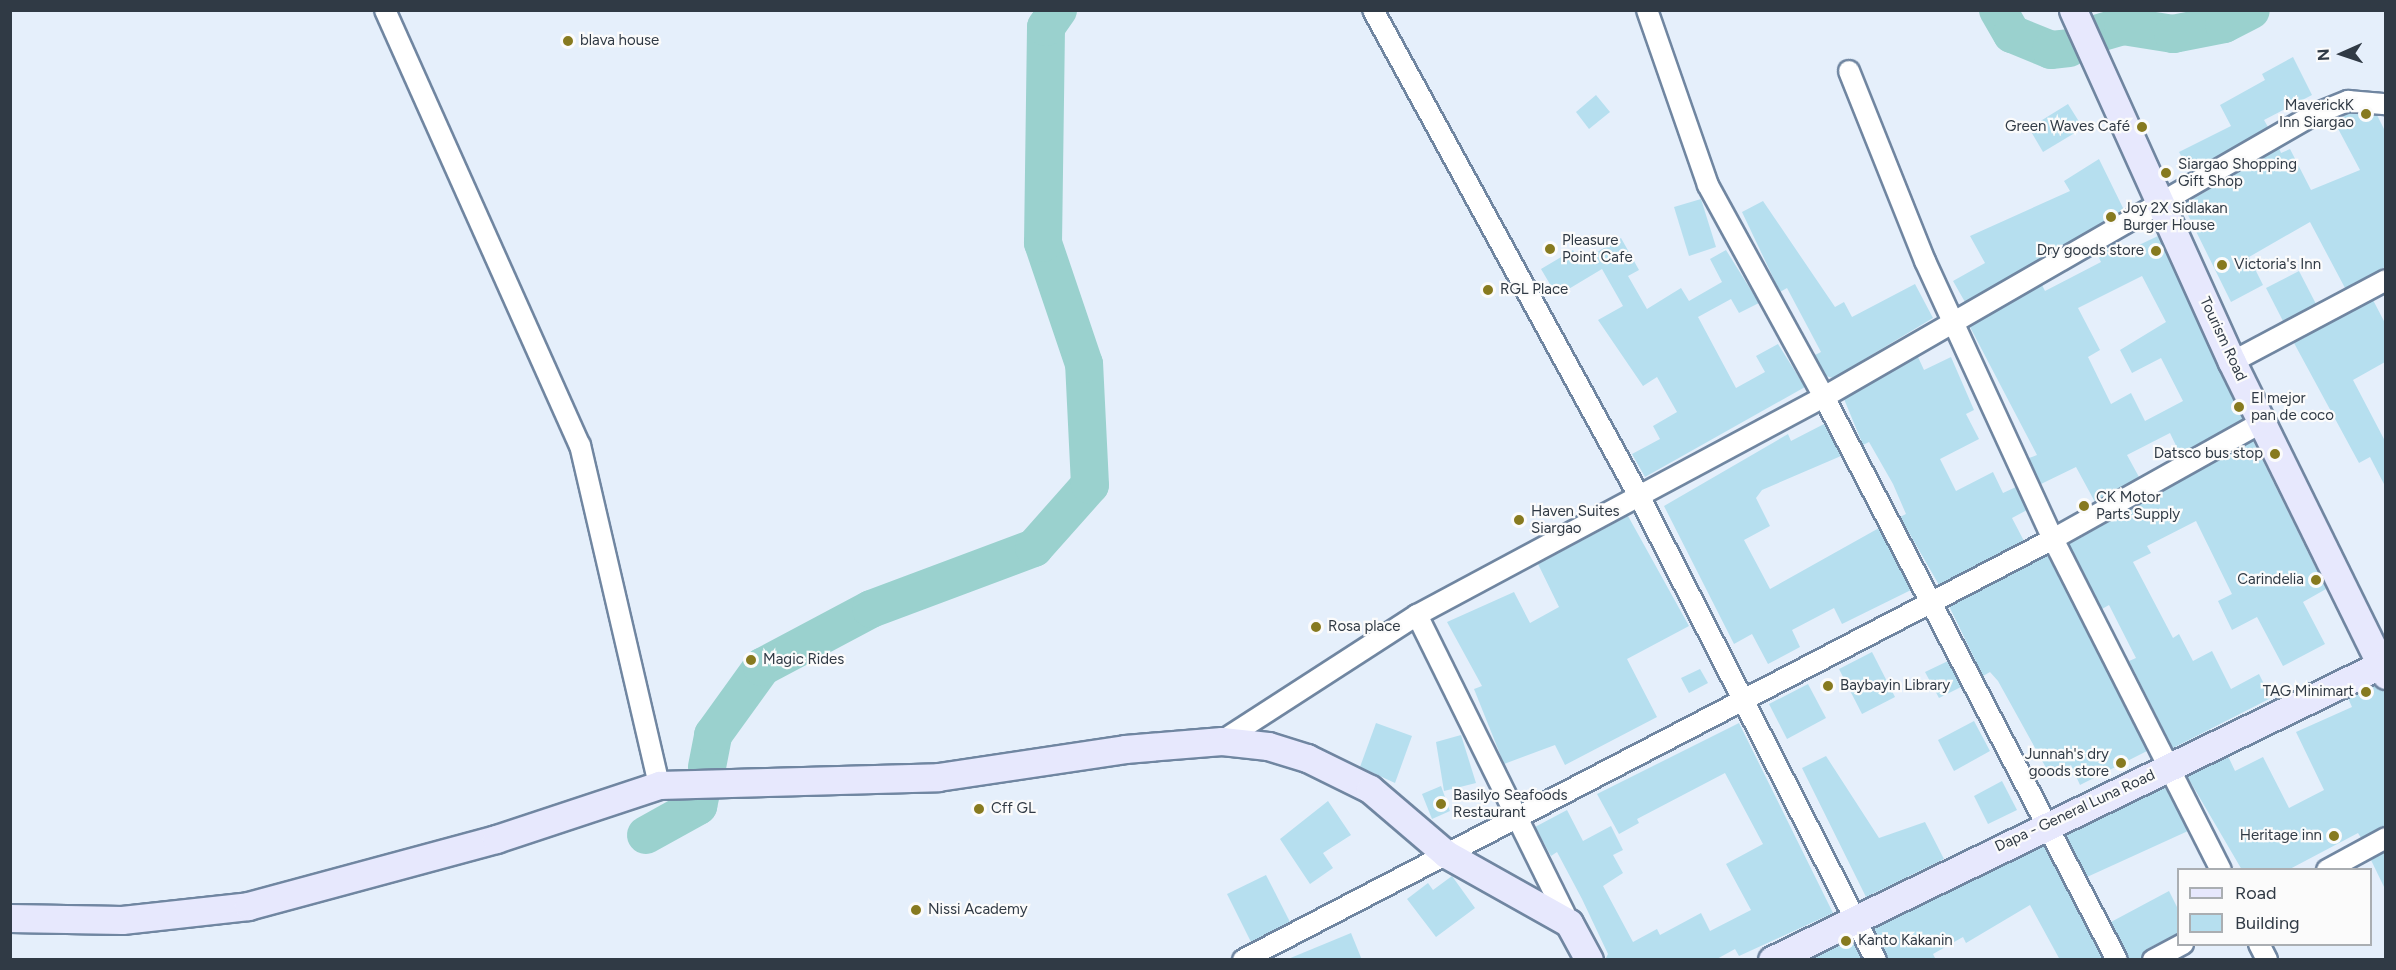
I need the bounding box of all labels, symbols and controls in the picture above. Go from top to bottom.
north arrow [2312,24,2372,84]
place label: blava house [580,32,659,50]
marker: blava house [561,34,575,48]
text: N [2314,48,2333,62]
place label: MaverickK Inn Siargao [2279,96,2354,131]
marker: MaverickK Inn Siargao [2359,107,2373,121]
place label: Green Waves Café [2005,118,2130,136]
marker: Green Waves Café [2135,120,2149,134]
place label: Siargao Shopping Gift Shop [2178,155,2297,190]
marker: Siargao Shopping Gift Shop [2159,166,2173,180]
place label: Joy 2X Sidlakan Burger House [2123,199,2228,234]
marker: Joy 2X Sidlakan Burger House [2104,210,2118,224]
place label: Pleasure Point Cafe [1562,231,1633,266]
marker: Pleasure Point Cafe [1543,242,1557,256]
place label: Dry goods store [2037,242,2144,260]
marker: Dry goods store [2149,244,2163,258]
place label: Victoria's Inn [2234,256,2321,274]
marker: Victoria's Inn [2215,258,2229,272]
place label: RGL Place [1500,281,1568,299]
marker: RGL Place [1481,283,1495,297]
street label: Tourism Road [2196,294,2250,384]
place label: El mejor pan de coco [2251,389,2334,424]
marker: El mejor pan de coco [2232,400,2246,414]
place label: Datsco bus stop [2154,445,2263,463]
marker: Datsco bus stop [2268,447,2282,461]
place label: CK Motor Parts Supply [2096,488,2180,523]
marker: CK Motor Parts Supply [2077,499,2091,513]
place label: Haven Suites Siargao [1531,502,1620,537]
marker: Haven Suites Siargao [1512,513,1526,527]
place label: Carindelia [2237,571,2304,589]
marker: Carindelia [2309,573,2323,587]
place label: Rosa place [1328,618,1401,636]
marker: Rosa place [1309,620,1323,634]
place label: Magic Rides [763,651,844,669]
marker: Magic Rides [744,653,758,667]
place label: Baybayin Library [1840,677,1950,695]
marker: Baybayin Library [1821,679,1835,693]
place label: TAG Minimart [2263,683,2354,701]
marker: TAG Minimart [2359,685,2373,699]
place label: Junnah's dry goods store [2025,745,2109,780]
marker: Junnah's dry goods store [2114,756,2128,770]
street label: Dapa - General Luna Road [1992,766,2158,856]
place label: Basilyo Seafoods Restaurant [1453,786,1567,821]
marker: Basilyo Seafoods Restaurant [1434,797,1448,811]
place label: Cff GL [991,800,1036,818]
marker: Cff GL [972,802,986,816]
place label: Heritage inn [2240,827,2322,845]
marker: Heritage inn [2327,829,2341,843]
legend [2177,868,2372,946]
text: Road [2235,882,2276,904]
place label: Nissi Academy [928,901,1028,919]
marker: Nissi Academy [909,903,923,917]
text: Building [2235,912,2300,934]
place label: Kanto Kakanin [1858,932,1953,950]
marker: Kanto Kakanin [1839,934,1853,948]

